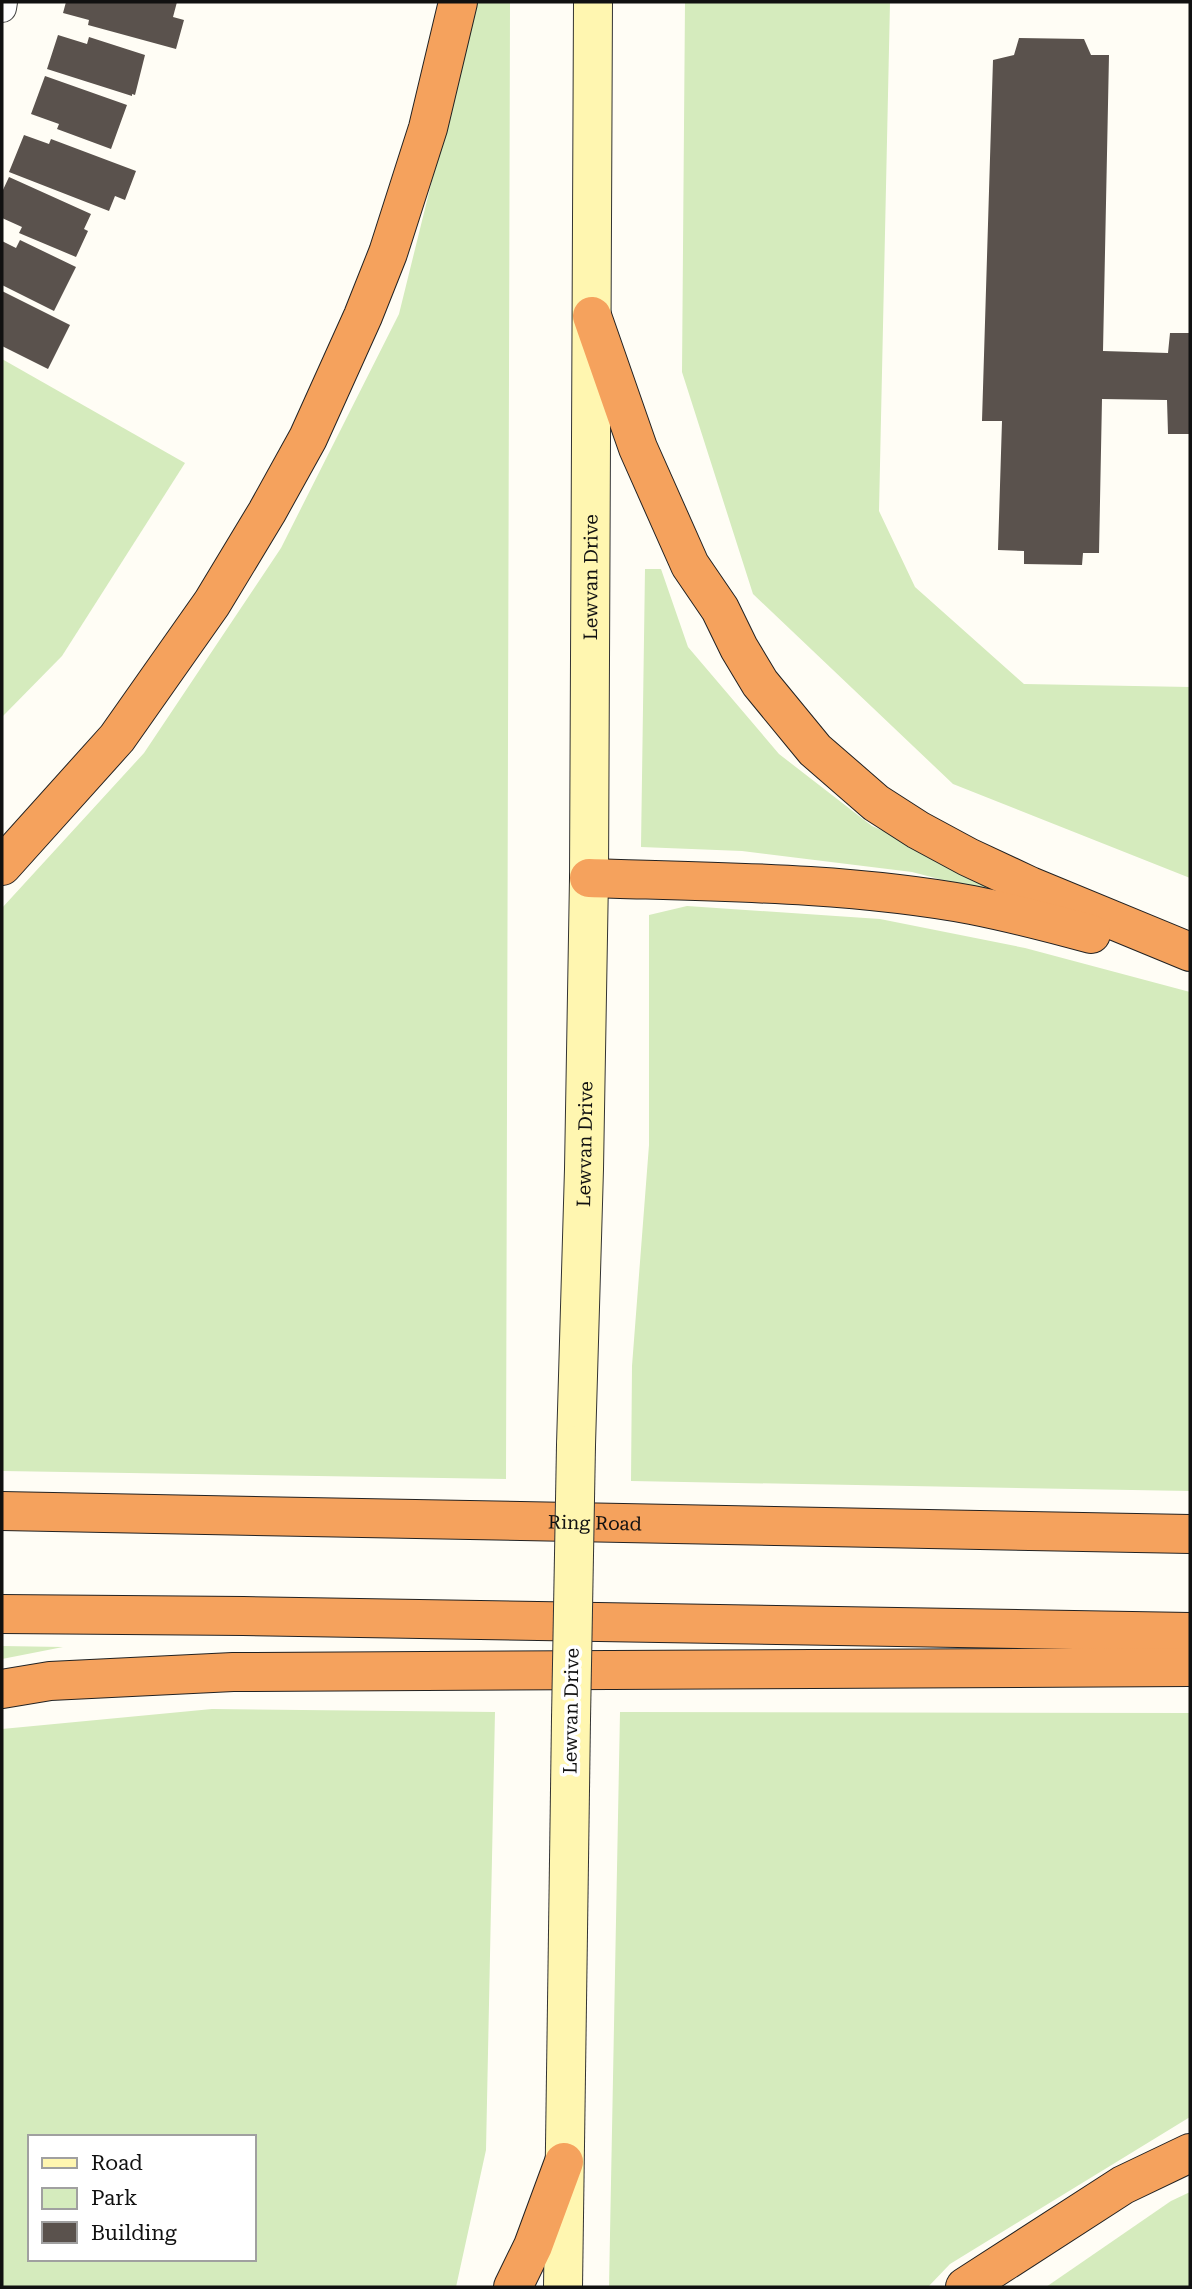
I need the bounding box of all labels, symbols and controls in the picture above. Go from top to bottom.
street label: Lewvan Drive [579,514,602,640]
street label: Lewvan Drive [571,1081,597,1207]
street label: Ring Road [548,1510,642,1535]
street label: Lewvan Drive [558,1648,584,1774]
legend [28,2135,256,2261]
text: Road [91,2151,143,2175]
text: Park [91,2186,137,2210]
text: Building [91,2221,177,2245]

